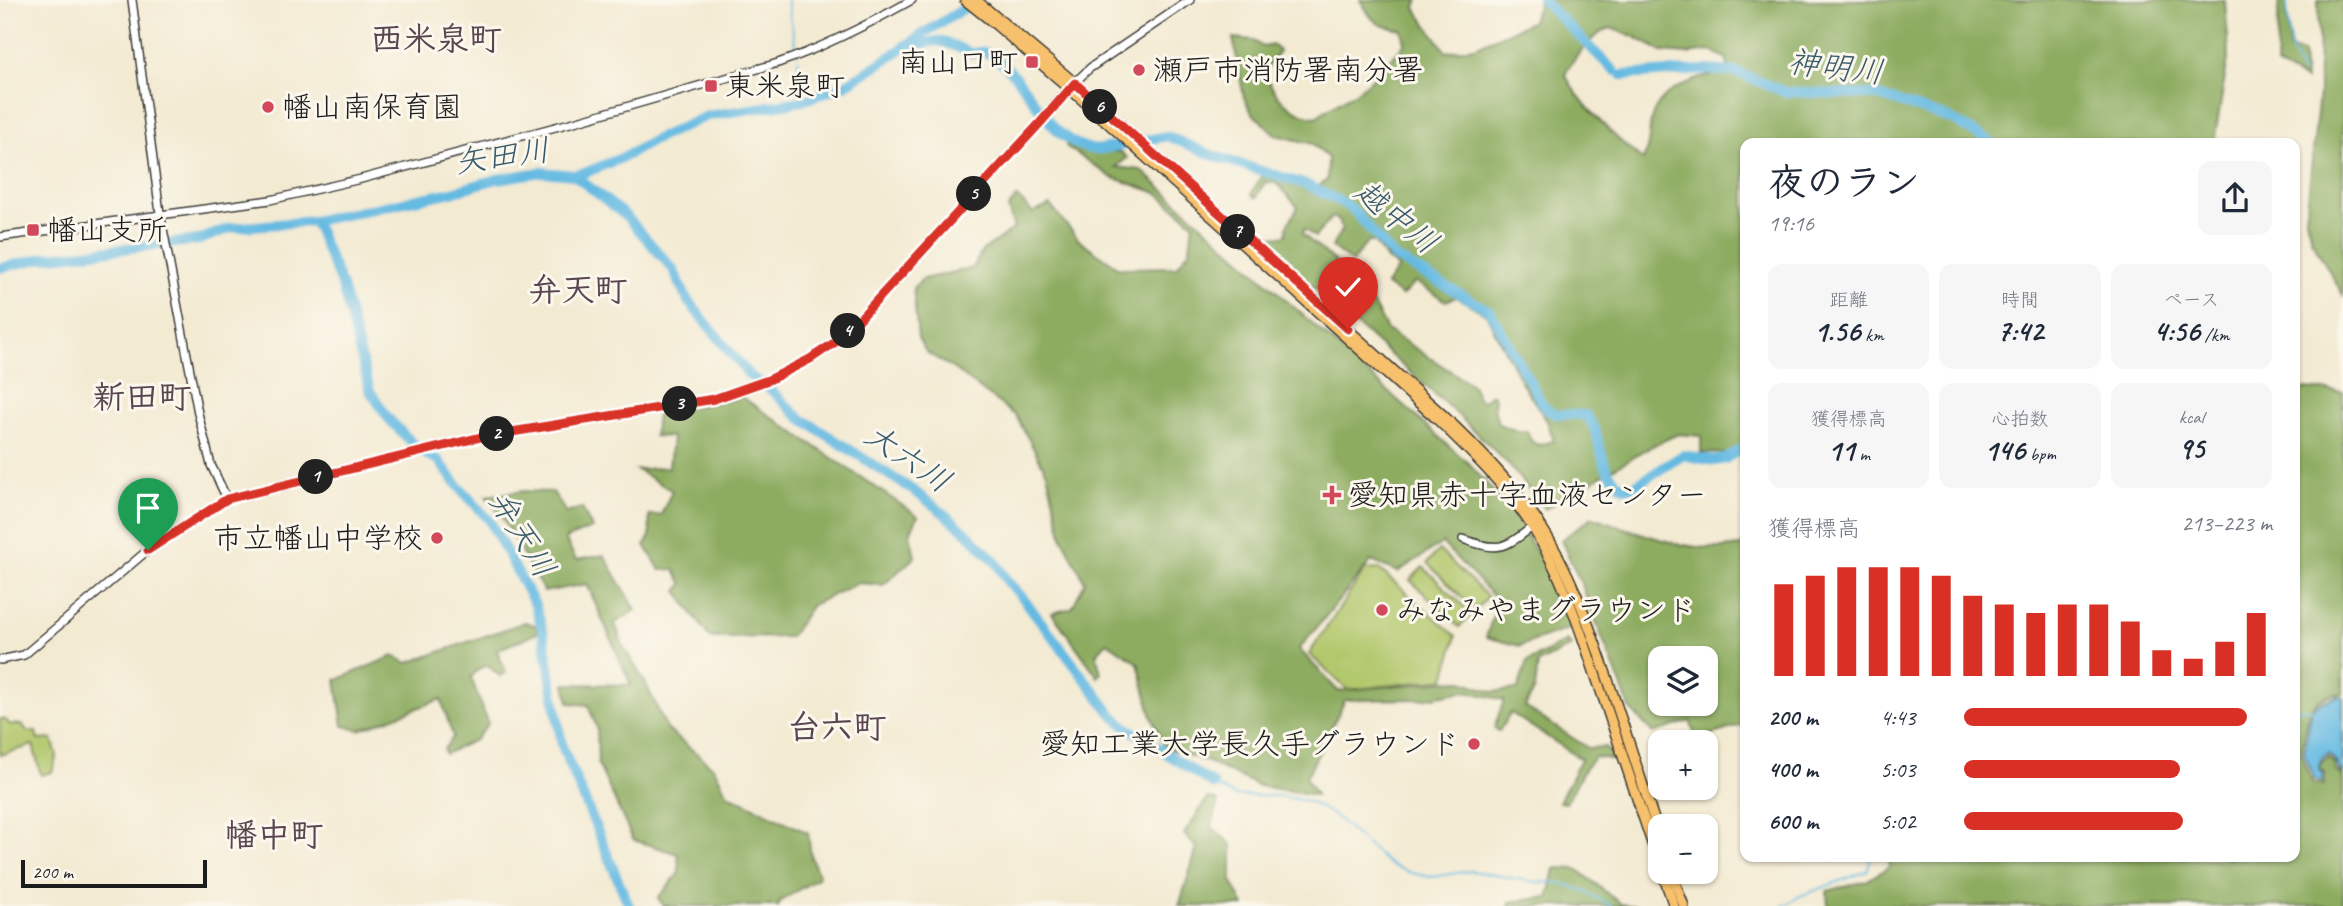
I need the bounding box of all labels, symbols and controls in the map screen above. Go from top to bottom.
district label: 西米泉町 [370,18,502,60]
water label: 神明川 [1786,41,1886,93]
place label: 南山口町 [898,43,1018,81]
place label: 瀬戸市消防署南分署 [1153,51,1423,89]
marker: 南山口町 [1024,54,1040,70]
marker: 瀬戸市消防署南分署 [1131,62,1147,78]
place label: 東米泉町 [725,67,845,105]
marker: 東米泉町 [703,78,719,94]
place label: 幡山南保育園 [282,88,462,126]
pin: 6 [1082,90,1118,124]
text: 6 [1095,94,1104,118]
marker: 幡山南保育園 [260,99,276,115]
water label: 矢田川 [452,129,552,183]
text: 夜のラン [1768,159,1920,206]
button: share [2198,161,2272,235]
water label: 越中川 [1346,170,1447,263]
pin: 5 [956,176,992,212]
text: 5 [969,181,978,205]
text: 19:16 [1768,209,1814,238]
place label: 幡山支所 [47,211,167,249]
pin: 7 [1220,215,1256,250]
text: 7 [1233,219,1242,243]
marker: 幡山支所 [25,222,41,238]
pin [1318,257,1378,329]
icon: check [1329,268,1367,306]
district label: 弁天町 [529,269,628,311]
text: 距離 [1830,288,1868,312]
text: 時間 [2001,288,2039,312]
text: ペース [2163,288,2219,312]
text: 1.56 [1814,312,1860,350]
text: 7:42 [1997,312,2043,350]
text: 4:56 [2153,312,2200,350]
pin: 4 [830,314,866,348]
text: 4 [843,318,852,342]
text: km [1860,323,1884,347]
text: /km [2200,323,2229,347]
district label: 新田町 [93,376,192,418]
pin: 3 [662,386,698,422]
text: 3 [675,391,684,415]
text: kcal [2179,405,2204,429]
text: 獲得標高 [1811,407,1887,431]
text: 心拍数 [1991,407,2049,431]
water label: 大六川 [857,414,959,502]
pin: 2 [480,416,514,452]
text: 2 [492,421,501,445]
text: 95 [2178,429,2204,467]
text: 11 [1828,431,1855,469]
text: 146 [1984,431,2025,469]
text: m [1855,442,1870,466]
text: bpm [2025,442,2056,466]
pin: 1 [298,460,334,494]
text: 1 [311,464,320,488]
place label: 愛知県赤十字血液センター [1348,476,1707,514]
pin [118,478,178,550]
water label: 弁天川 [479,482,565,586]
marker: 愛知県赤十字血液センター [1322,485,1342,505]
icon: arrive [129,489,167,527]
text: 213–223 m [2181,509,2272,538]
text: 獲得標高 [1768,514,1860,543]
place label: 市立幡山中学校 [213,519,423,557]
marker: 市立幡山中学校 [429,530,445,546]
place label: みなみやまグラウンド [1396,591,1696,629]
marker: みなみやまグラウンド [1374,602,1390,618]
map controls [1648,646,1718,884]
button: layers [1648,646,1718,716]
text: 200 m [1768,703,1818,732]
text: 4:43 [1880,703,1916,732]
district label: 台六町 [788,706,887,748]
place label: 愛知工業大学長久手グラウンド [1040,725,1460,763]
button: + [1648,730,1718,800]
marker: 愛知工業大学長久手グラウンド [1466,736,1482,752]
text: 400 m [1768,755,1818,784]
text: 5:03 [1880,755,1916,784]
text: 600 m [1768,807,1818,836]
text: 5:02 [1880,807,1916,836]
district label: 幡中町 [225,814,324,856]
button: − [1648,814,1718,884]
scale bar [21,857,206,889]
text: 200 m [32,860,73,884]

